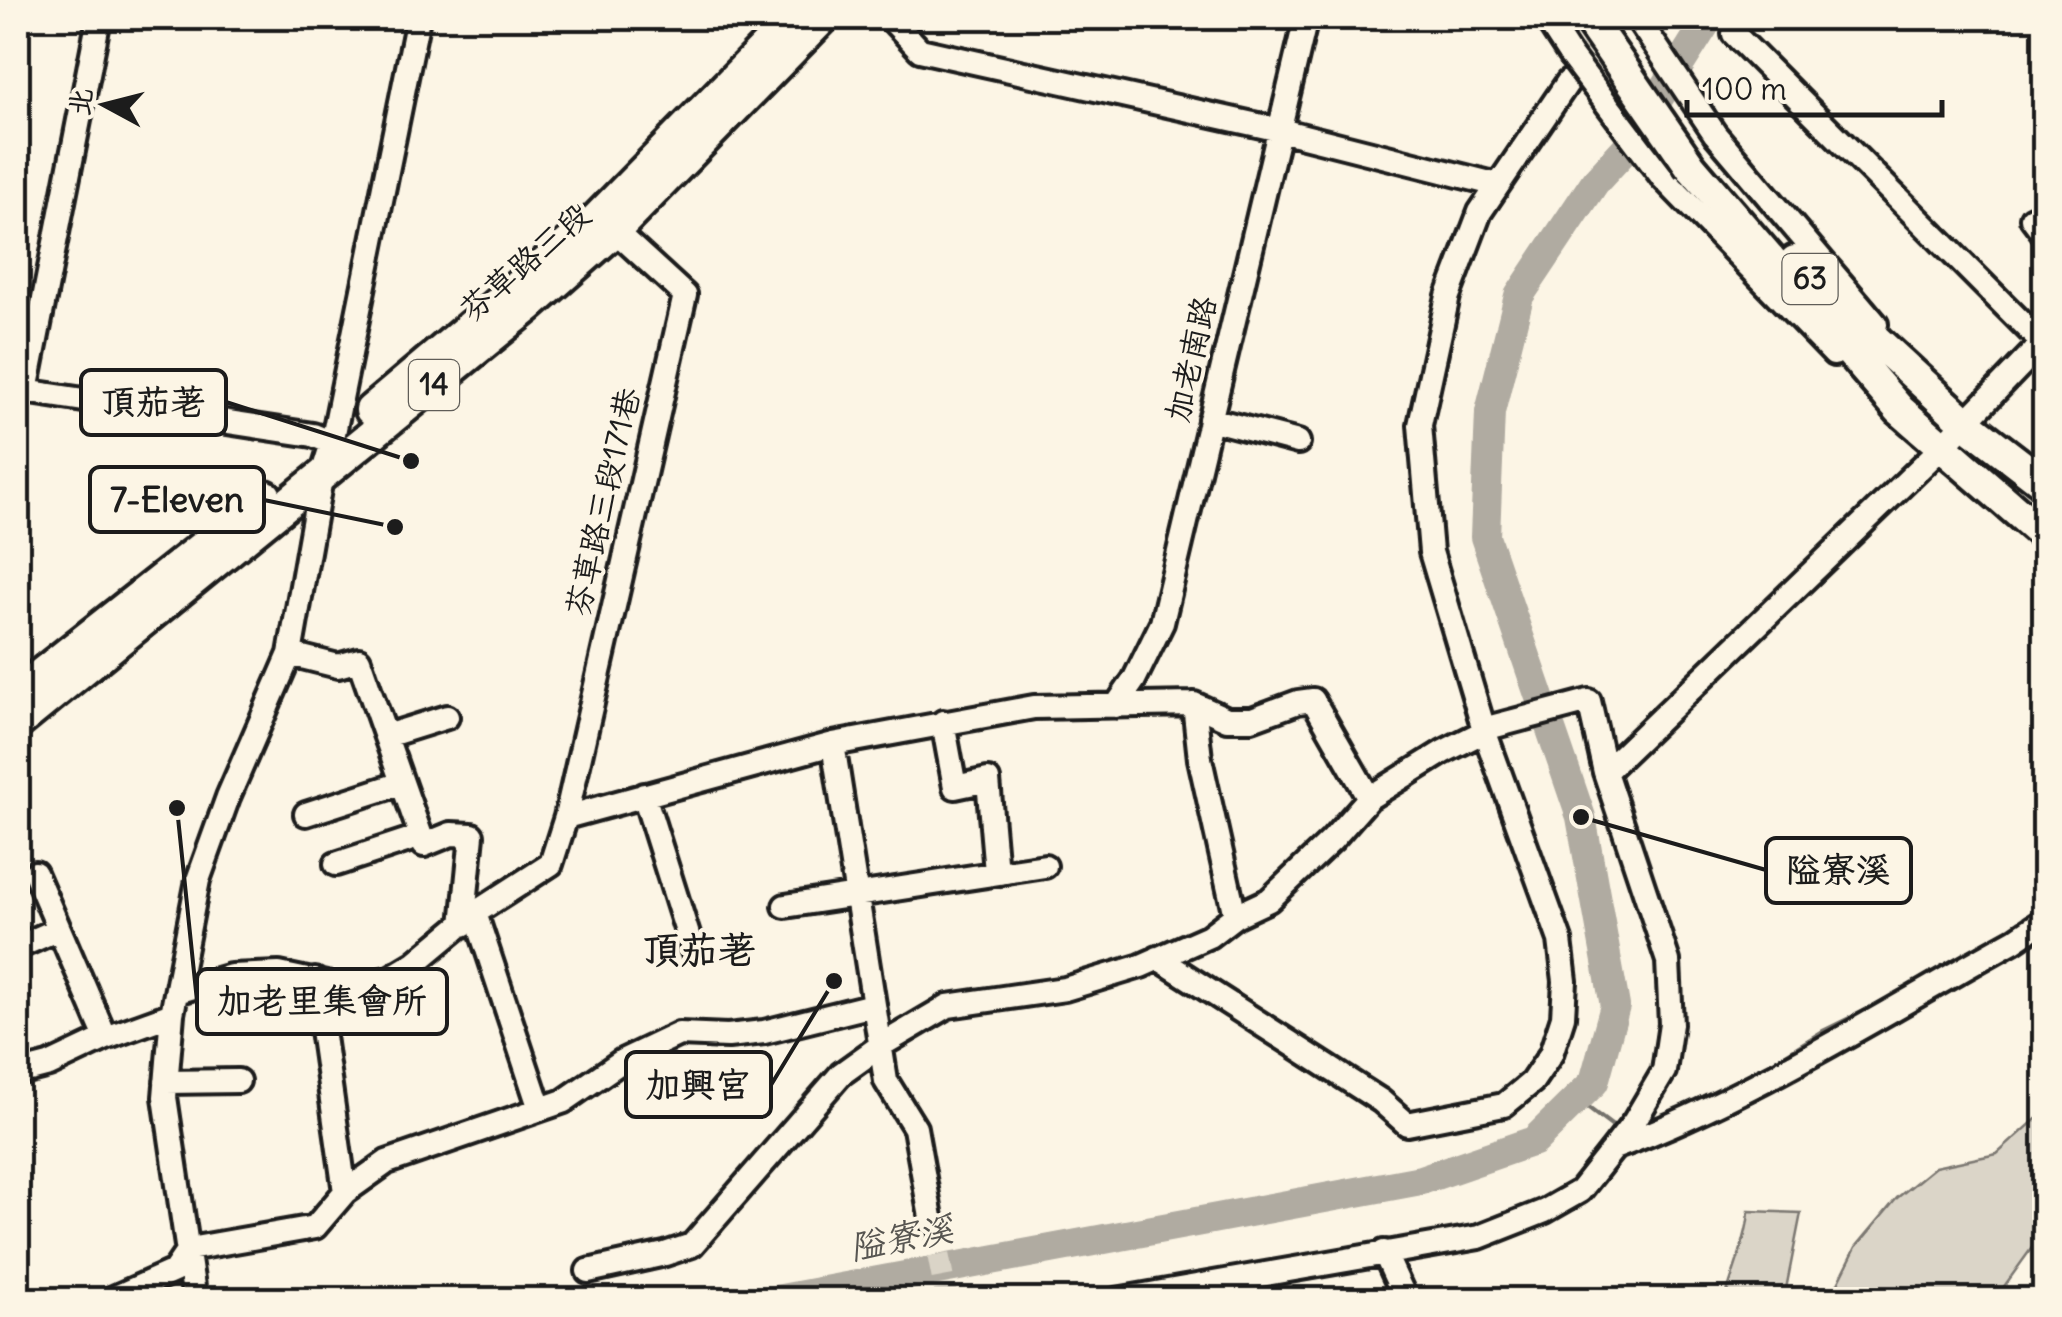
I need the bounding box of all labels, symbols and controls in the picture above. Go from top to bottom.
north arrow [55,55,155,155]
scale bar [1687,55,1942,117]
text: 100 m [1702,70,1787,108]
text: 北 [61,86,100,118]
street label: 芬草路三段 [451,194,599,330]
road number: 63 [1782,254,1838,304]
street label: 加老南路 [1156,292,1225,426]
road number: 14 [409,360,459,410]
callout: 頂茄荖 [81,370,226,435]
text: 頂茄荖 [100,379,206,423]
street label: 芬草路三段171巷 [556,384,649,620]
callout: 7-Eleven [90,467,264,532]
text: 7-Eleven [110,477,244,521]
callout: 隘寮溪 [1766,838,1911,903]
text: 隘寮溪 [1785,847,1891,891]
district label: 頂茄荖 [642,926,756,973]
callout: 加老里集會所 [197,969,447,1034]
text: 加老里集會所 [217,978,427,1022]
callout: 加興宮 [626,1052,771,1117]
text: 加興宮 [645,1062,751,1106]
water label: 隘寮溪 [845,1205,958,1269]

